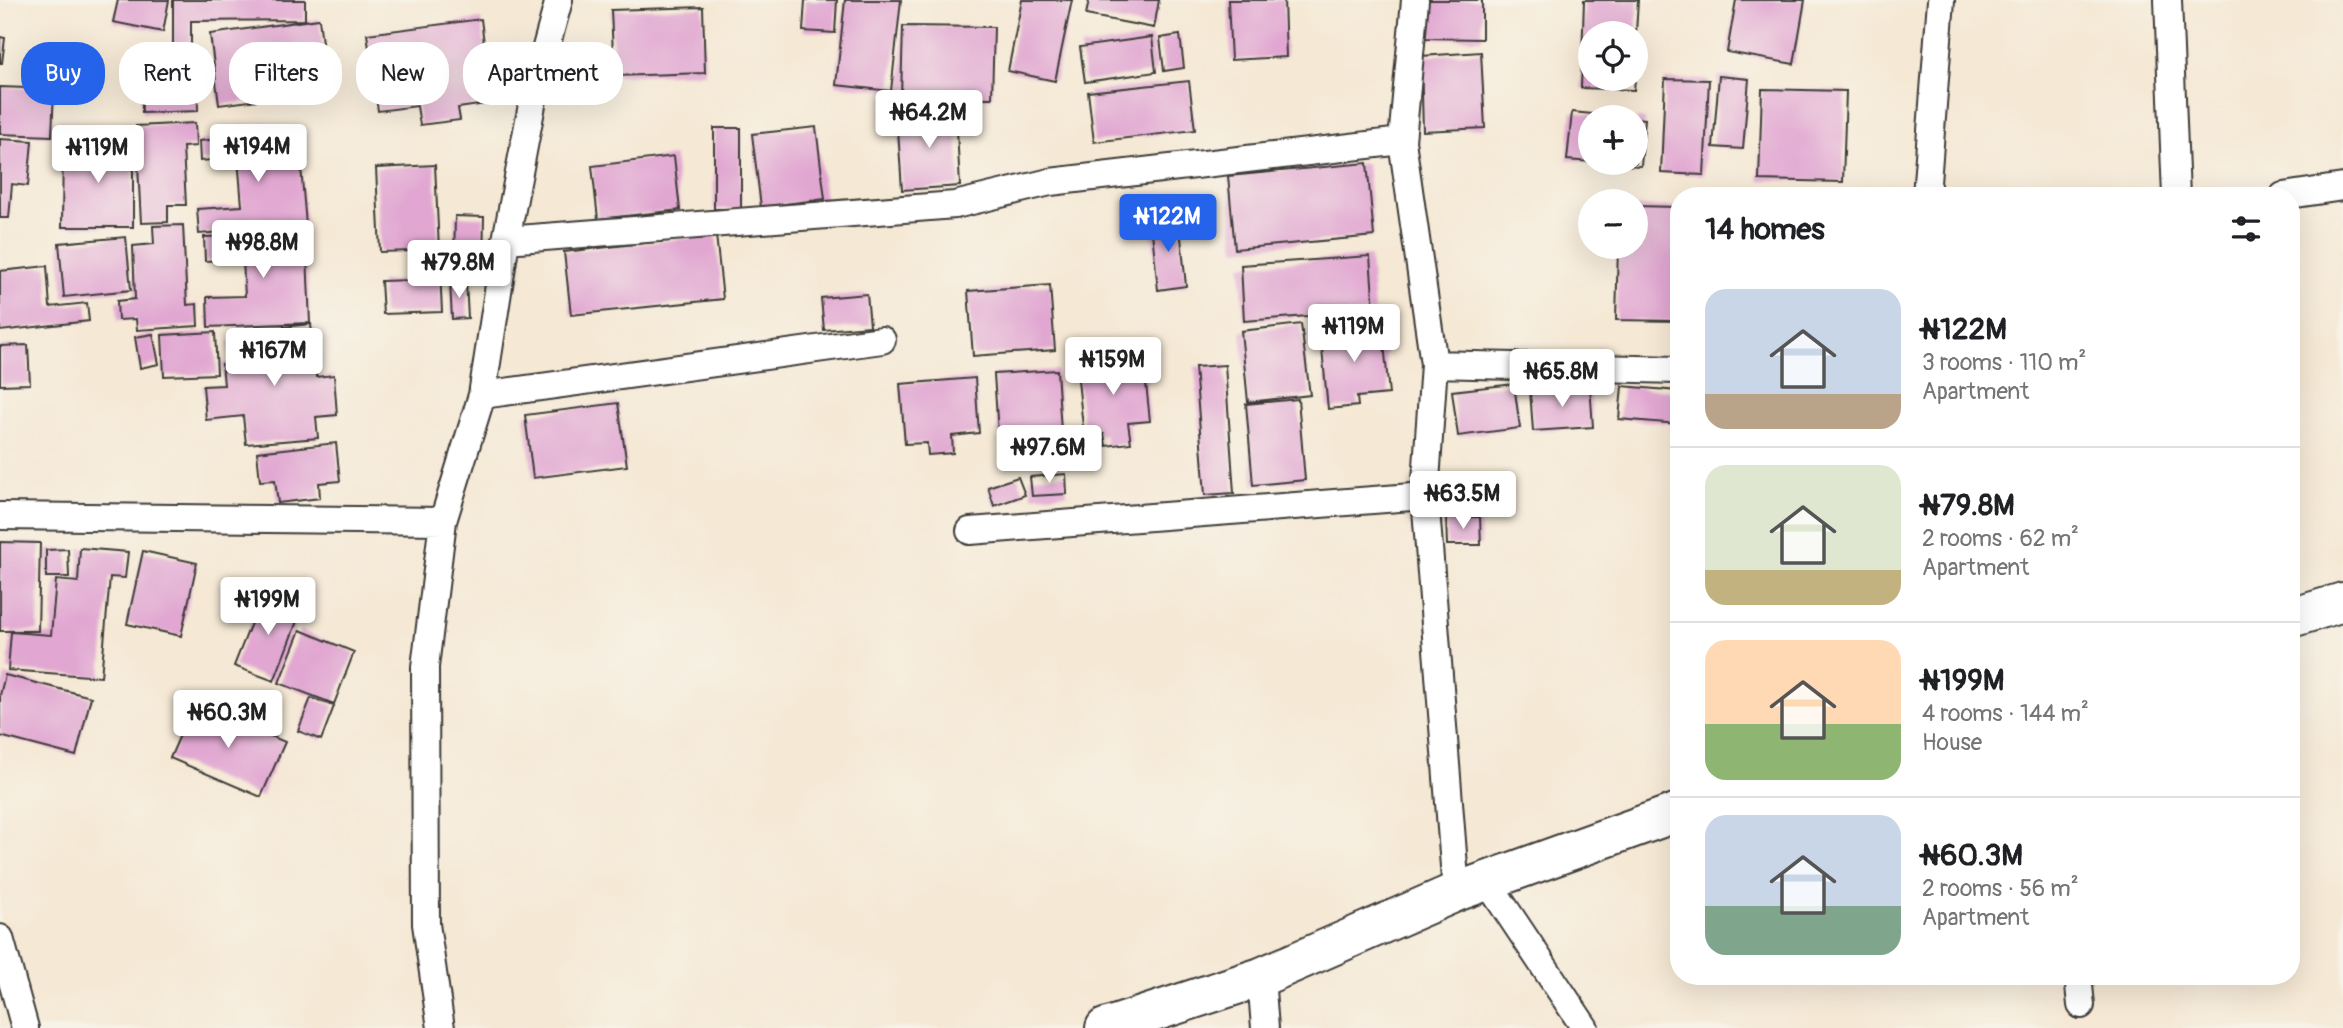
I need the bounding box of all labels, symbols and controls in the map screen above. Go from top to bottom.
map controls [1578,21,1648,259]
button: locate [1578,21,1648,91]
chip: Buy [21,42,105,105]
chip: Rent [119,42,215,105]
chip: Filters [229,42,342,105]
chip: New [356,42,449,105]
chip: Apartment [463,42,623,105]
pin: ₦64.2M [872,90,986,150]
text: ₦64.2M [892,98,966,127]
button: + [1578,105,1648,175]
pin: ₦194M [209,124,307,184]
pin: ₦119M [49,125,147,185]
text: ₦194M [226,132,290,161]
text: ₦119M [68,133,128,162]
button: − [1578,189,1648,259]
pin: ₦122M [1119,194,1217,254]
text: ₦122M [1135,202,1201,231]
icon: filters [2227,210,2265,248]
text: 14 homes [1705,211,1825,248]
pin: ₦98.8M [206,220,320,280]
text: ₦98.8M [228,228,298,257]
pin: ₦79.8M [402,240,516,300]
text: ₦79.8M [423,248,495,277]
pin: ₦119M [1305,304,1403,364]
text: ₦122M [1922,311,2007,348]
text: ₦119M [1324,312,1384,341]
icon: home [1761,317,1845,401]
pin: ₦167M [225,328,323,388]
text: ₦167M [242,336,306,365]
pin: ₦159M [1064,338,1162,397]
text: ₦159M [1081,345,1145,374]
text: 3 rooms · 110 m² [1922,348,2086,377]
pin: ₦65.8M [1505,350,1619,409]
text: ₦65.8M [1526,357,1598,386]
text: Apartment [1922,377,2029,406]
pin: ₦97.6M [992,426,1106,485]
text: ₦97.6M [1013,433,1085,462]
pin: ₦63.5M [1406,472,1520,531]
text: ₦63.5M [1426,479,1500,508]
text: ₦79.8M [1922,487,2015,524]
icon: home [1761,493,1845,577]
text: 2 rooms · 62 m² [1922,524,2079,553]
text: Apartment [1922,553,2029,582]
pin: ₦199M [219,578,317,637]
text: ₦199M [236,585,300,614]
text: ₦199M [1922,662,2004,699]
icon: home [1761,668,1845,752]
pin: ₦60.3M [171,690,285,750]
text: ₦60.3M [189,698,267,727]
text: 4 rooms · 144 m² [1922,699,2089,728]
text: House [1922,728,1982,757]
text: ₦60.3M [1922,837,2023,874]
icon: home [1761,843,1845,927]
text: 2 rooms · 56 m² [1922,874,2079,903]
text: Apartment [1922,903,2029,932]

